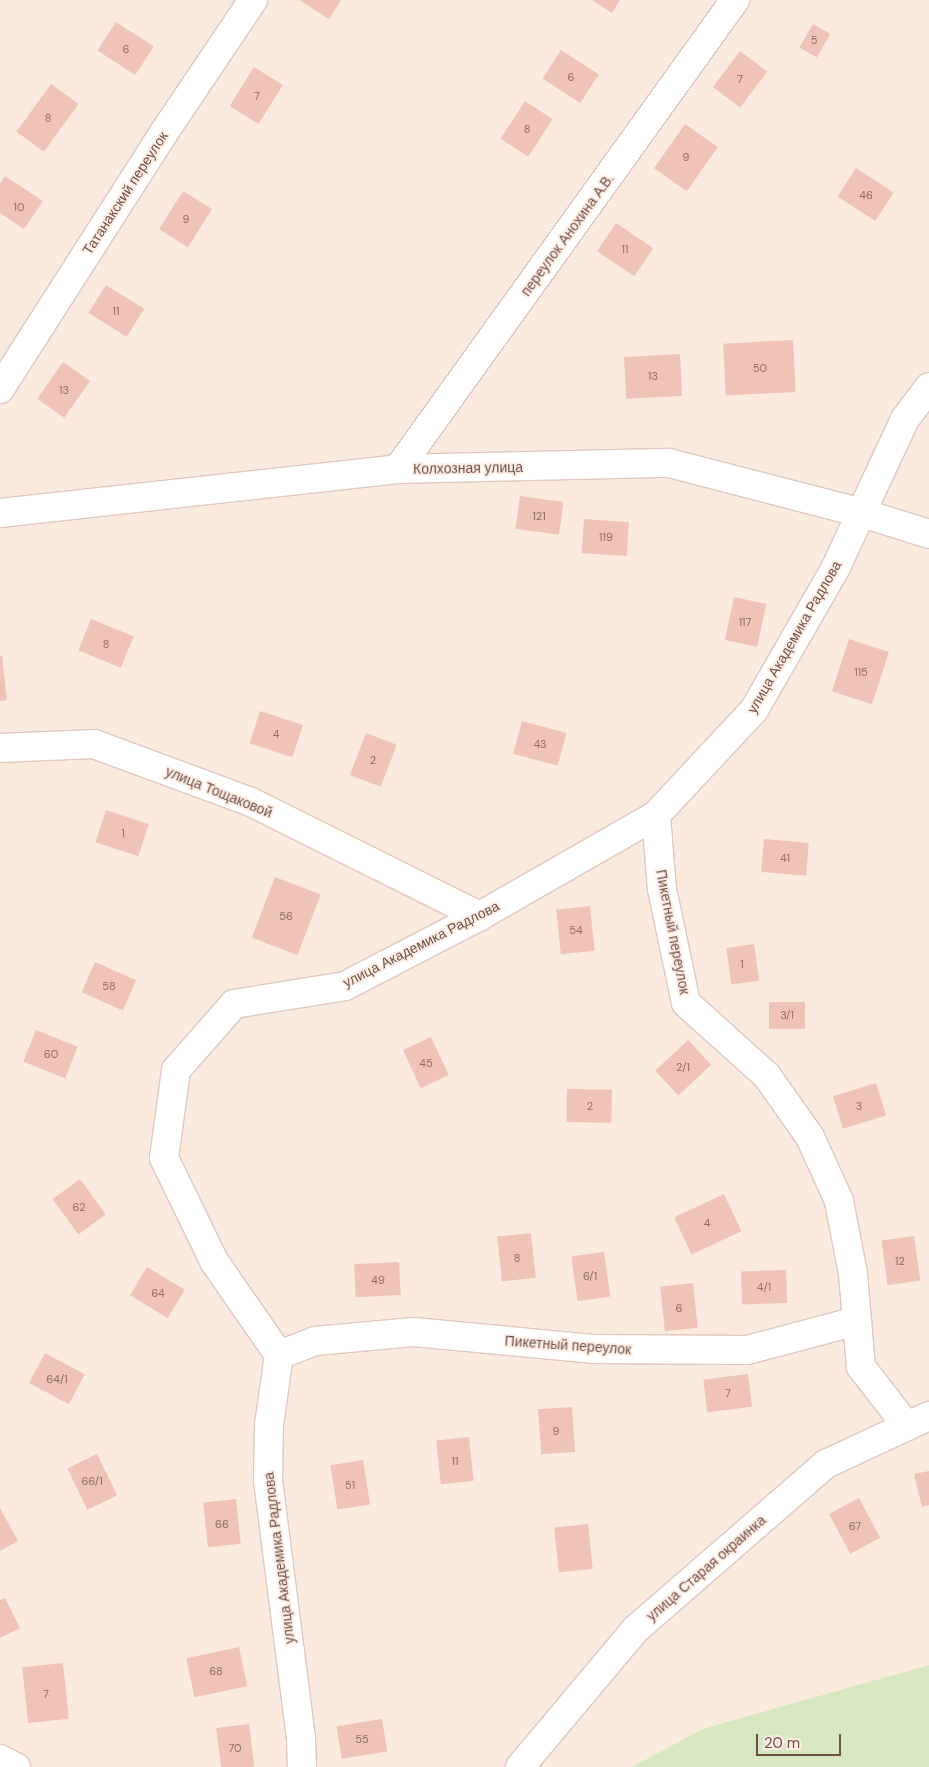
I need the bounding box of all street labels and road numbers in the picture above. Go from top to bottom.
street label: Татанакский переулок [79,128,171,258]
street label: переулок Анохина А.В. [517,171,617,299]
street label: Колхозная улица [413,459,523,477]
street label: улица Академика Радлова [743,558,845,716]
street label: улица Тощаковой [163,763,275,821]
street label: Пикетный переулок [653,868,693,996]
street label: улица Академика Радлова [340,897,502,991]
street label: Пикетный переулок [504,1332,632,1358]
street label: улица Академика Радлова [260,1471,298,1645]
street label: улица Старая окраинка [643,1512,769,1624]

